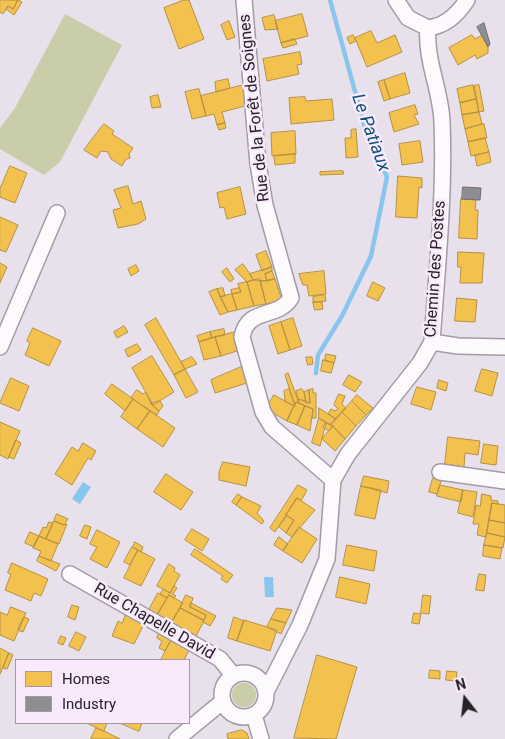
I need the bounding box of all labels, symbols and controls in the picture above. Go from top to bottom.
street label: Rue de la Forêt de Soignes [236,13,274,203]
water label: Le Patiaux [346,91,394,175]
street label: Chemin des Postes [422,200,450,338]
street label: Rue Chapelle David [90,580,218,664]
legend [15,659,190,724]
text: Homes [62,670,110,688]
north arrow [440,674,490,724]
text: N [454,676,468,694]
text: Industry [62,695,116,713]

